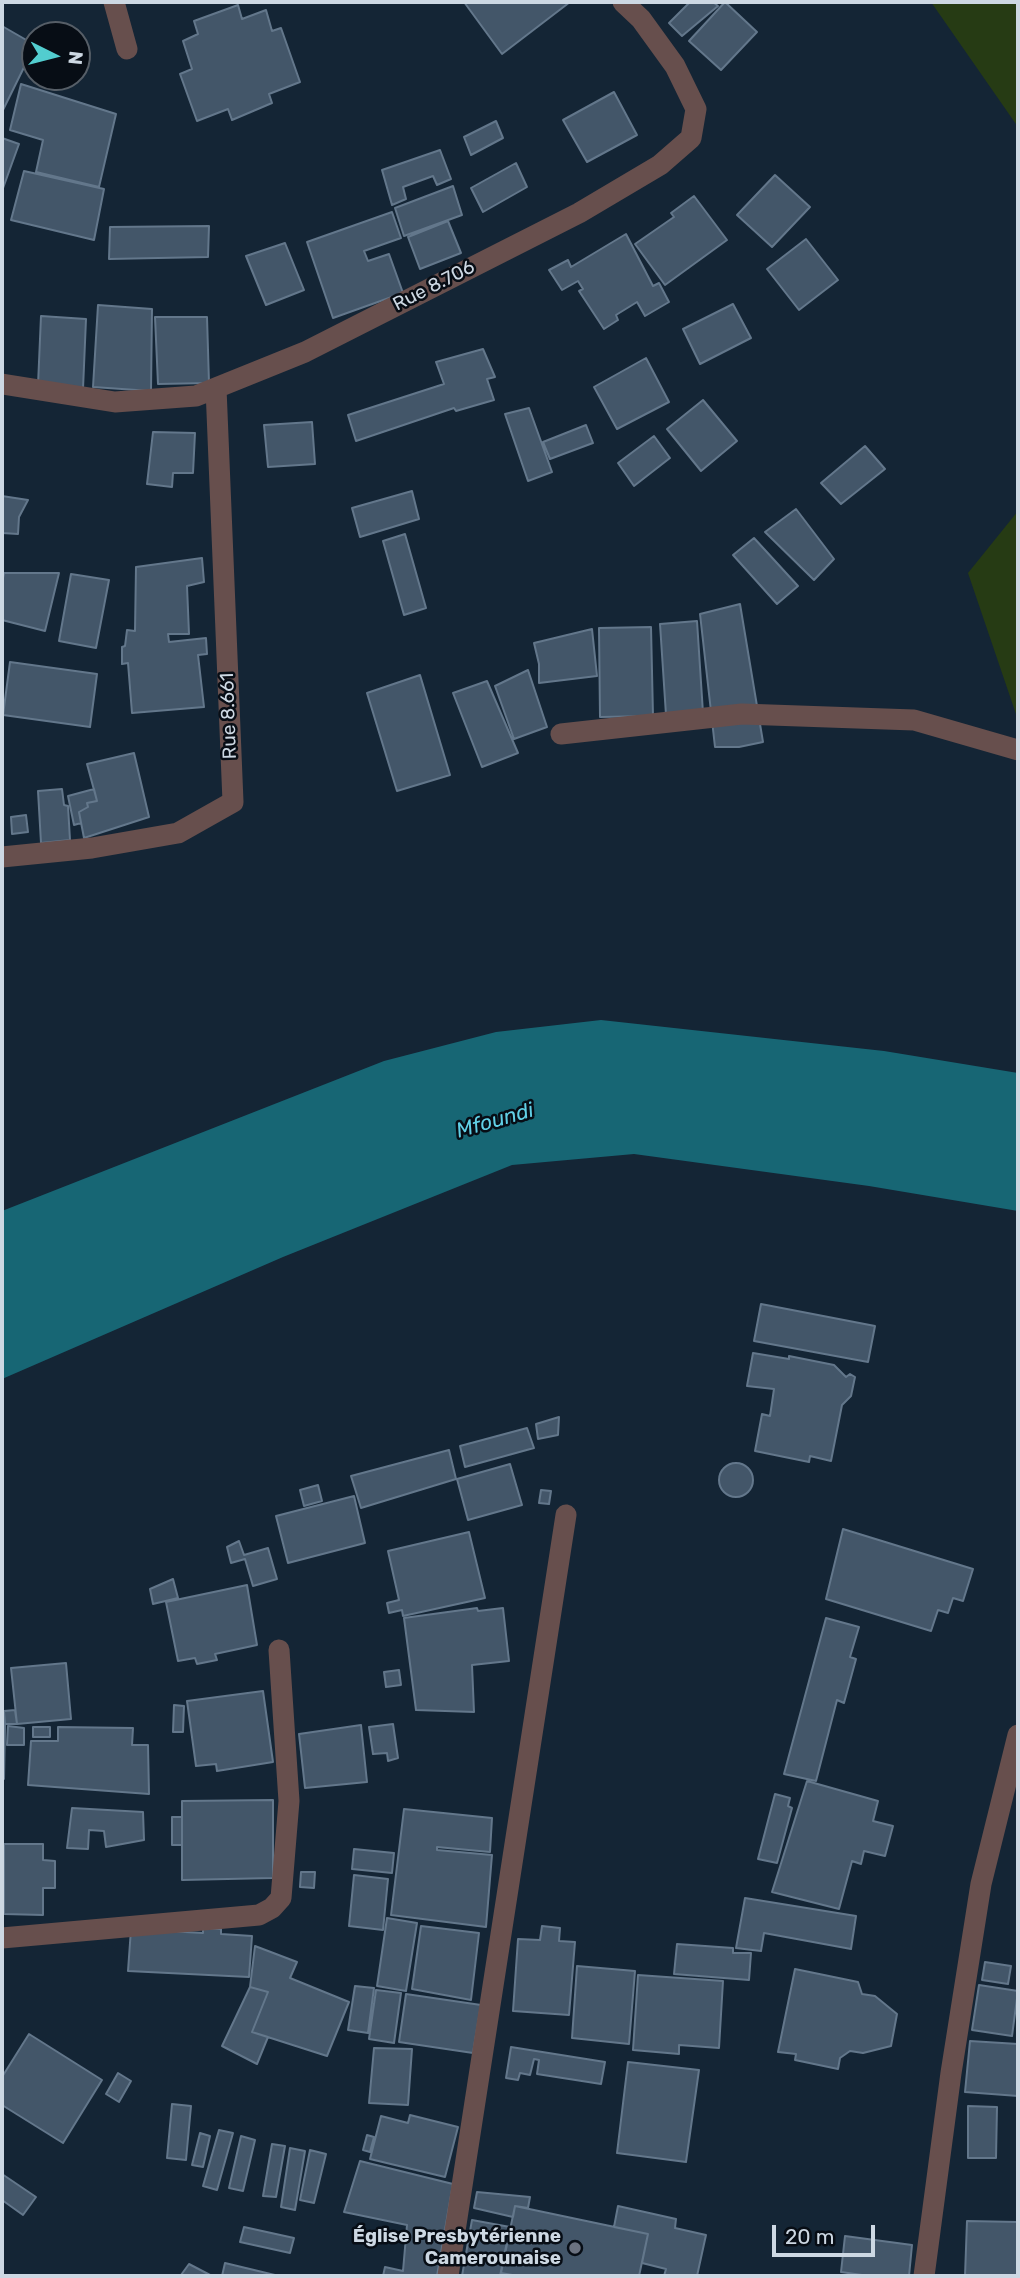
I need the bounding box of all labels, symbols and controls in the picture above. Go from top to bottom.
north arrow [21,21,91,91]
text: N [63,50,88,66]
street label: Rue 8.706 [389,256,479,316]
street label: Rue 8.661 [216,673,242,759]
water label: Mfoundi [453,1098,537,1144]
scale bar [775,2212,878,2256]
text: 20 m [785,2224,834,2249]
place label: Église Presbytérienne Camerounaise [353,2226,561,2270]
marker: Église Presbytérienne Camerounaise [567,2240,583,2256]

